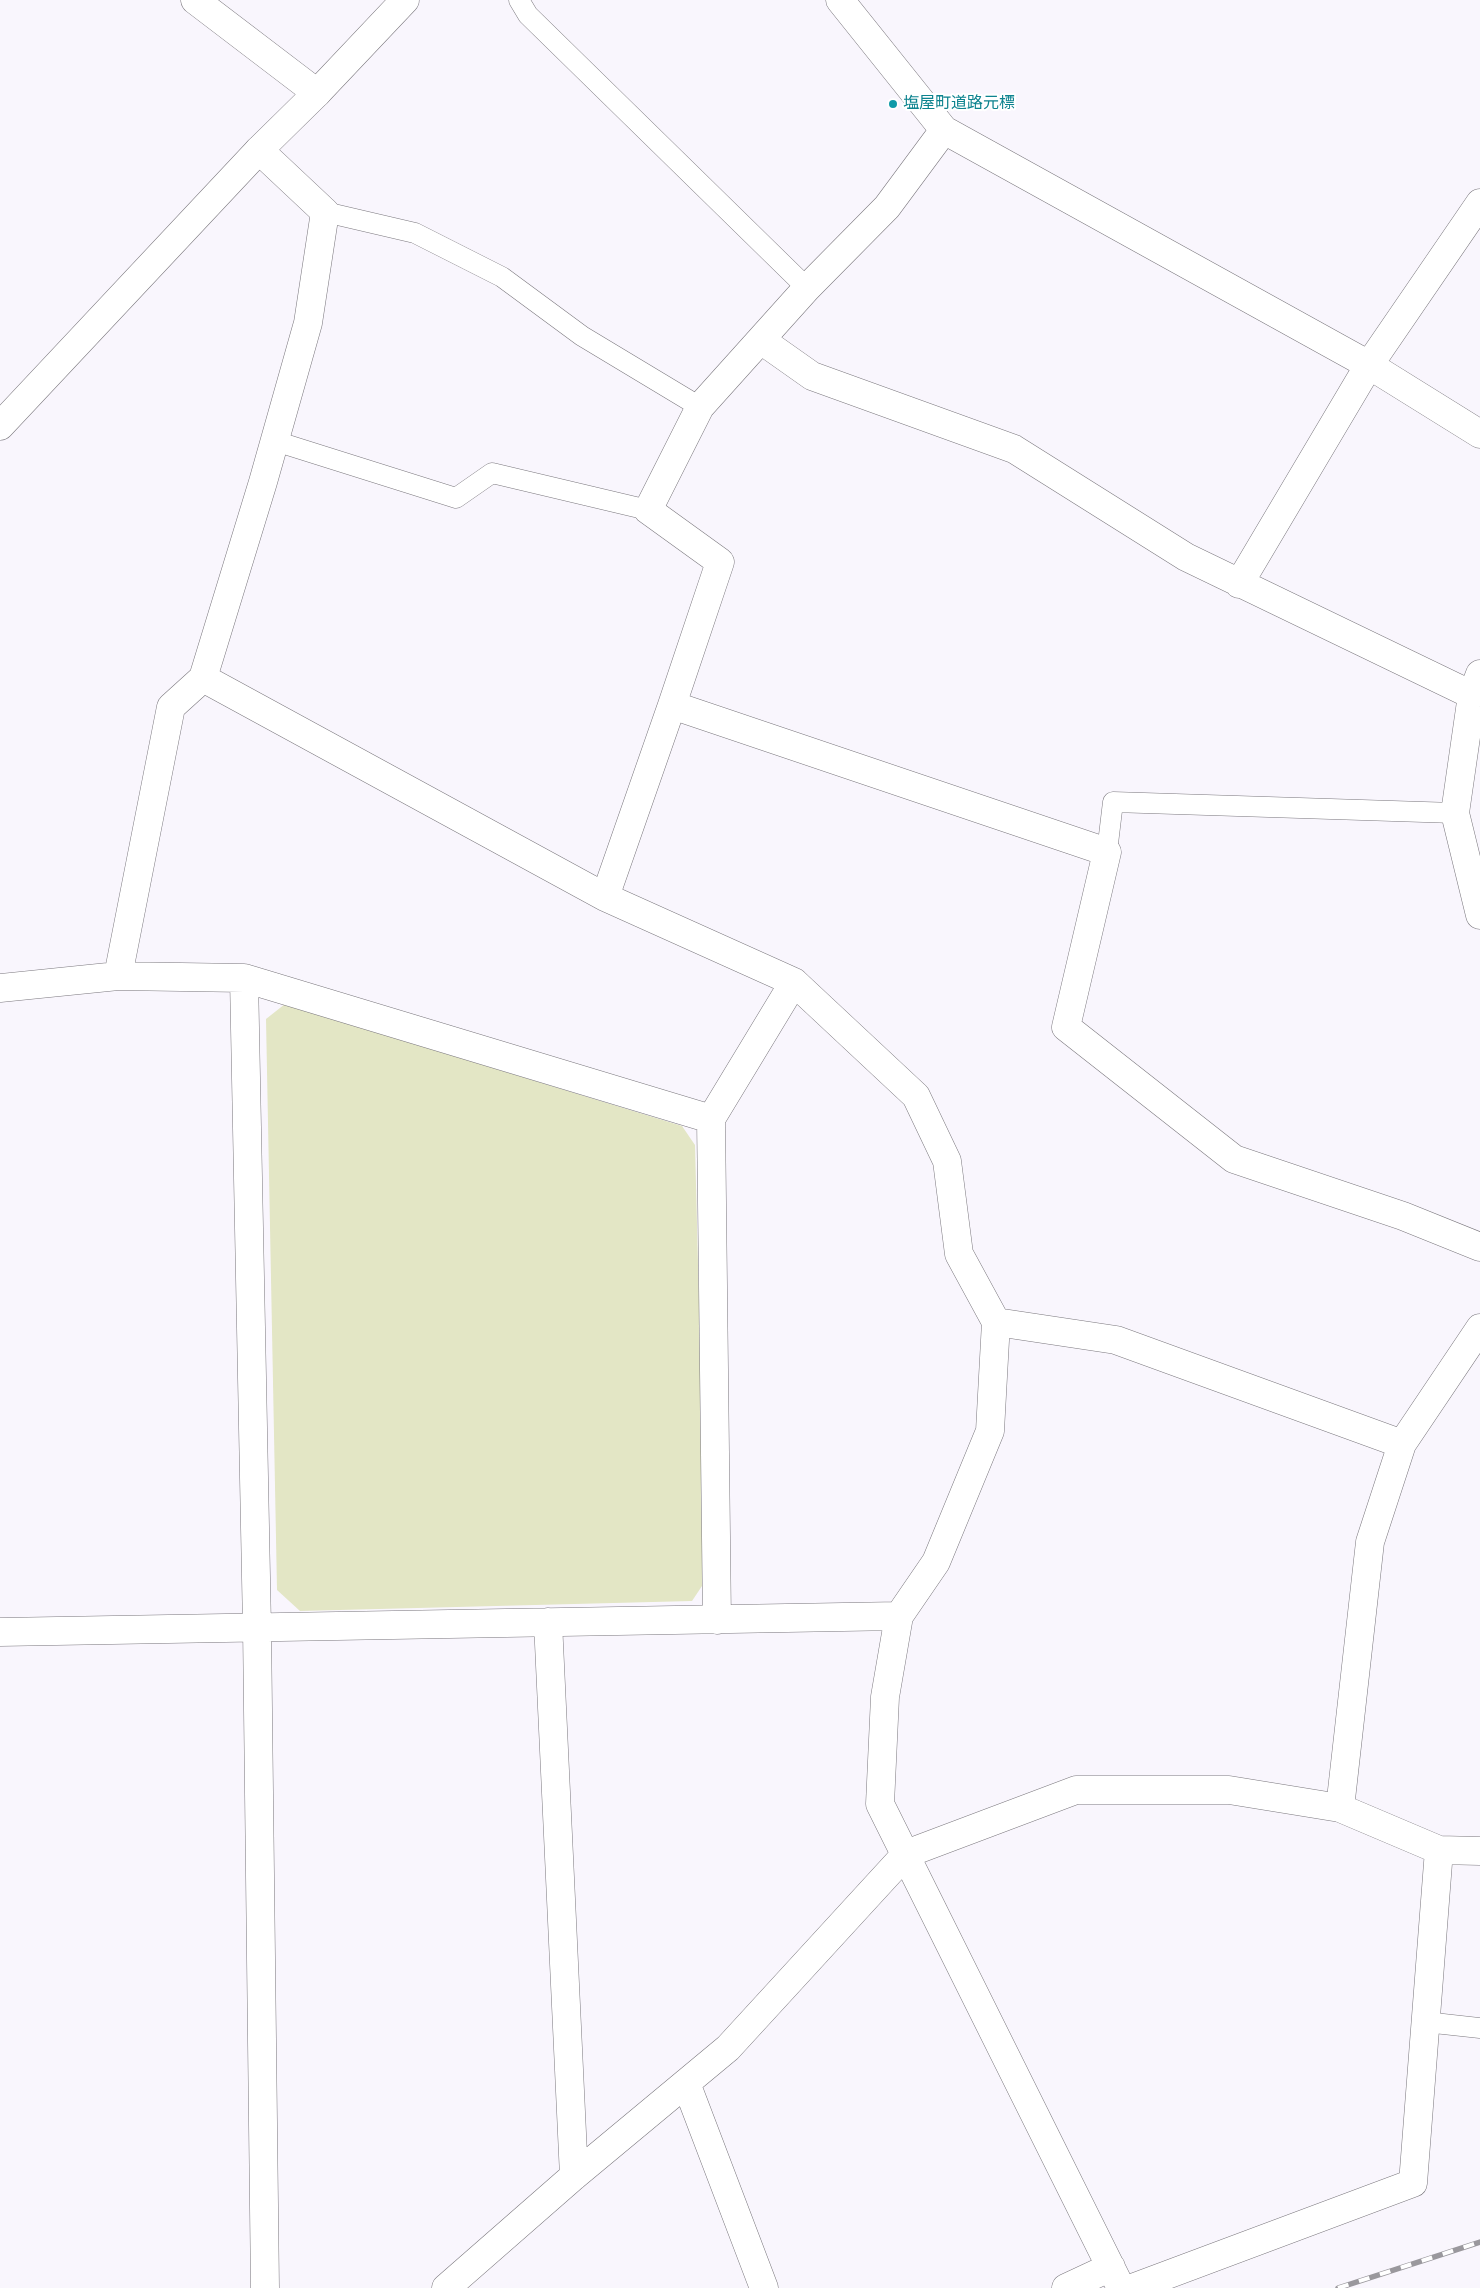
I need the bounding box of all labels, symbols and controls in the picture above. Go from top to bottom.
place label: 塩屋町道路元標 [903,94,1015,114]
marker: 塩屋町道路元標 [887,98,899,110]

